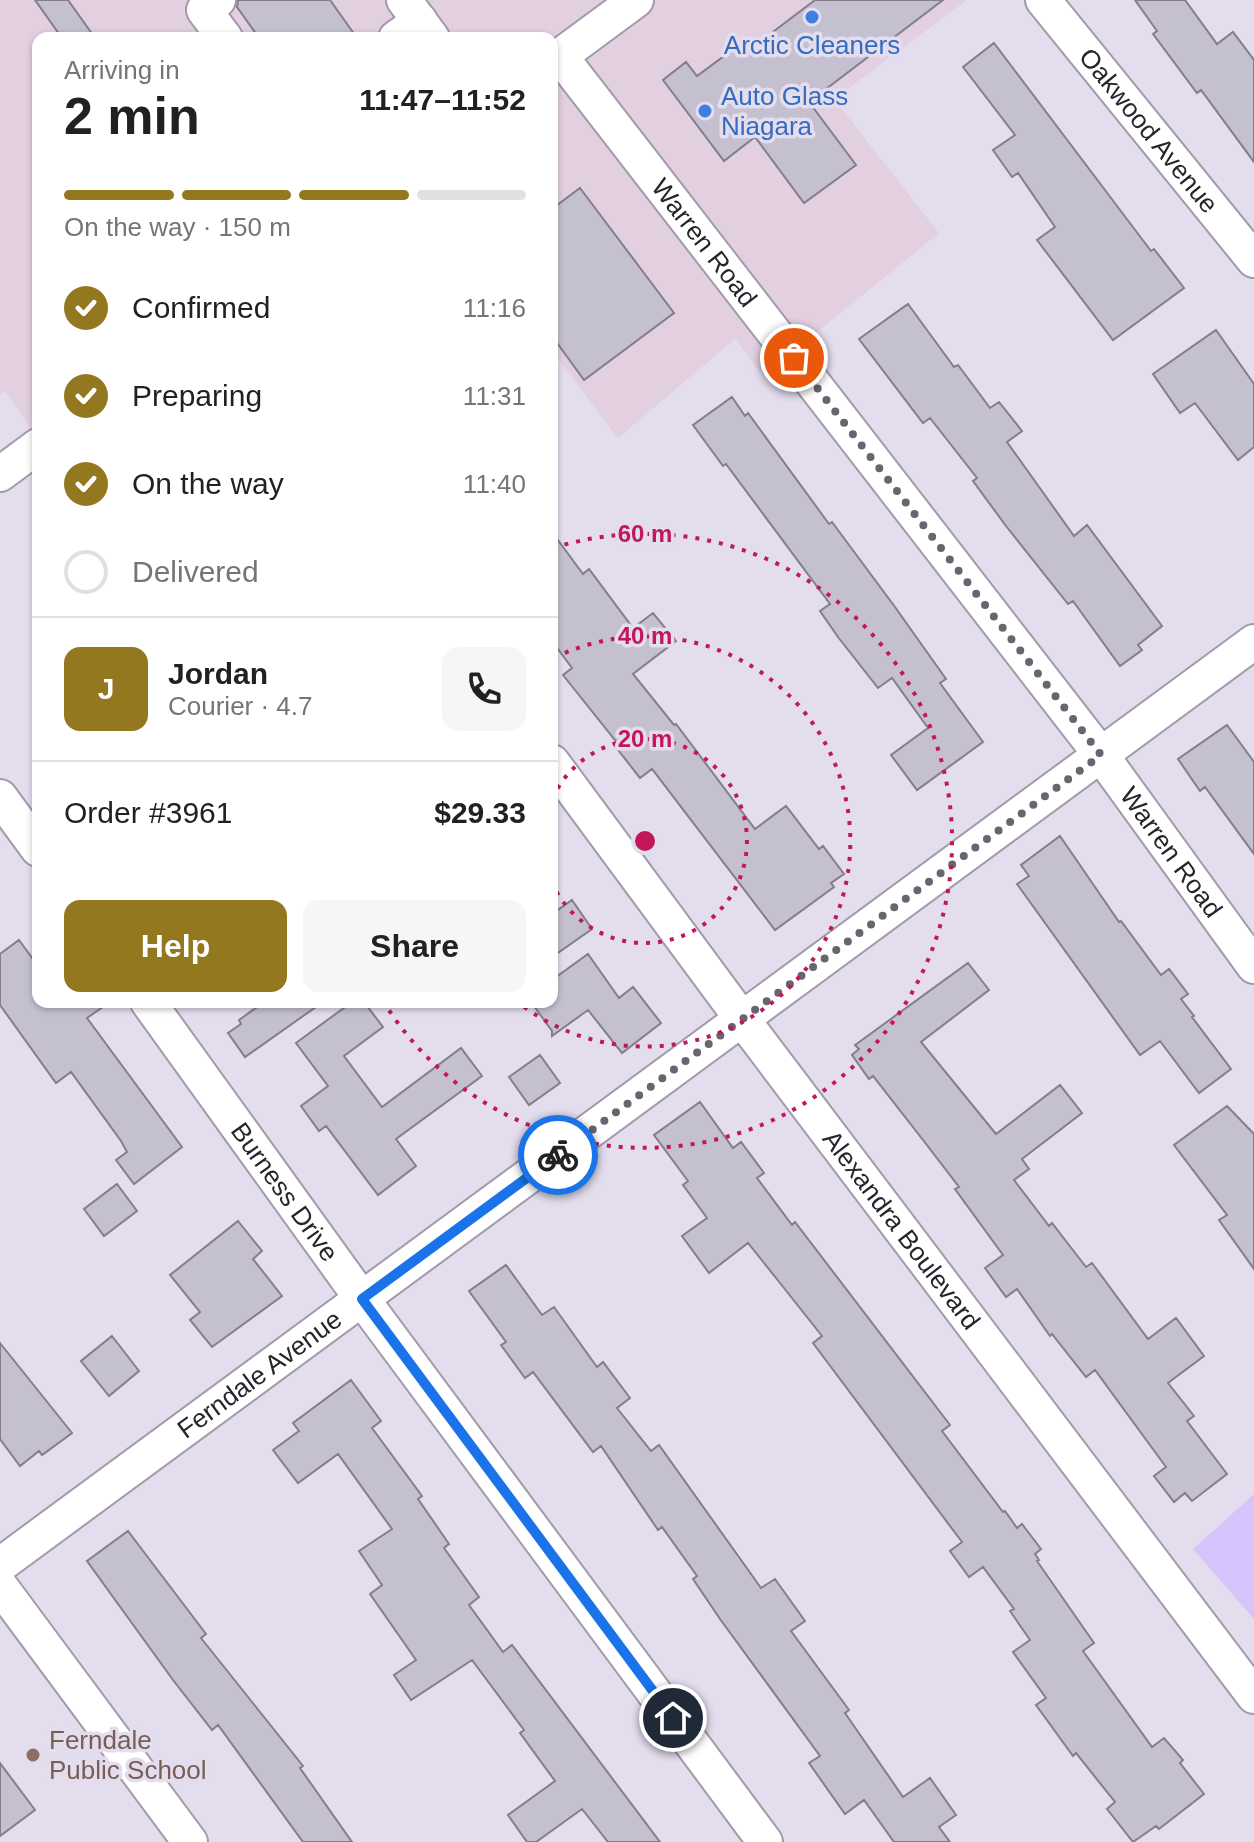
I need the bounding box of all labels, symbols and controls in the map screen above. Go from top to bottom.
marker: Arctic Cleaners [803,8,821,26]
place label: Arctic Cleaners [724,30,900,60]
street label: Oakwood Avenue [1073,42,1225,219]
text: Arriving in [64,55,180,85]
place label: Auto Glass Niagara [721,81,848,141]
text: 11:47–11:52 [359,83,526,116]
text: 2 min [64,87,200,145]
marker: Auto Glass Niagara [696,102,714,120]
street label: Warren Road [646,173,763,313]
text: On the way · 150 m [64,212,291,242]
icon: check [64,286,108,330]
text: Confirmed [132,291,270,324]
text: 11:16 [463,293,526,323]
pin [760,324,828,392]
icon: bag [772,336,816,380]
icon: check [64,374,108,418]
text: Preparing [132,379,262,412]
text: 11:31 [463,381,526,411]
icon: check [64,462,108,506]
text: On the way [132,467,284,500]
text: 11:40 [463,469,526,499]
text: 60 m [618,520,672,547]
text: Delivered [132,555,259,588]
text: 40 m [618,622,672,649]
button: phone [442,647,526,731]
text: Jordan [168,657,268,690]
text: J [98,672,114,705]
text: Courier · 4.7 [168,691,313,721]
text: 20 m [618,725,672,752]
street label: Warren Road [1114,781,1229,923]
text: Order #3961 [64,796,232,829]
text: $29.33 [434,796,526,829]
centre of rings [631,827,659,855]
button: Help [64,900,287,992]
button: Share [303,900,526,992]
courier [518,1115,598,1195]
street label: Burness Drive [225,1117,345,1267]
street label: Alexandra Boulevard [817,1125,986,1335]
icon: bike [536,1133,580,1177]
street label: Ferndale Avenue [171,1304,347,1444]
pin [639,1684,707,1752]
icon: home [651,1696,695,1740]
place label: Ferndale Public School [49,1725,207,1785]
marker: Ferndale Public School [24,1746,42,1764]

